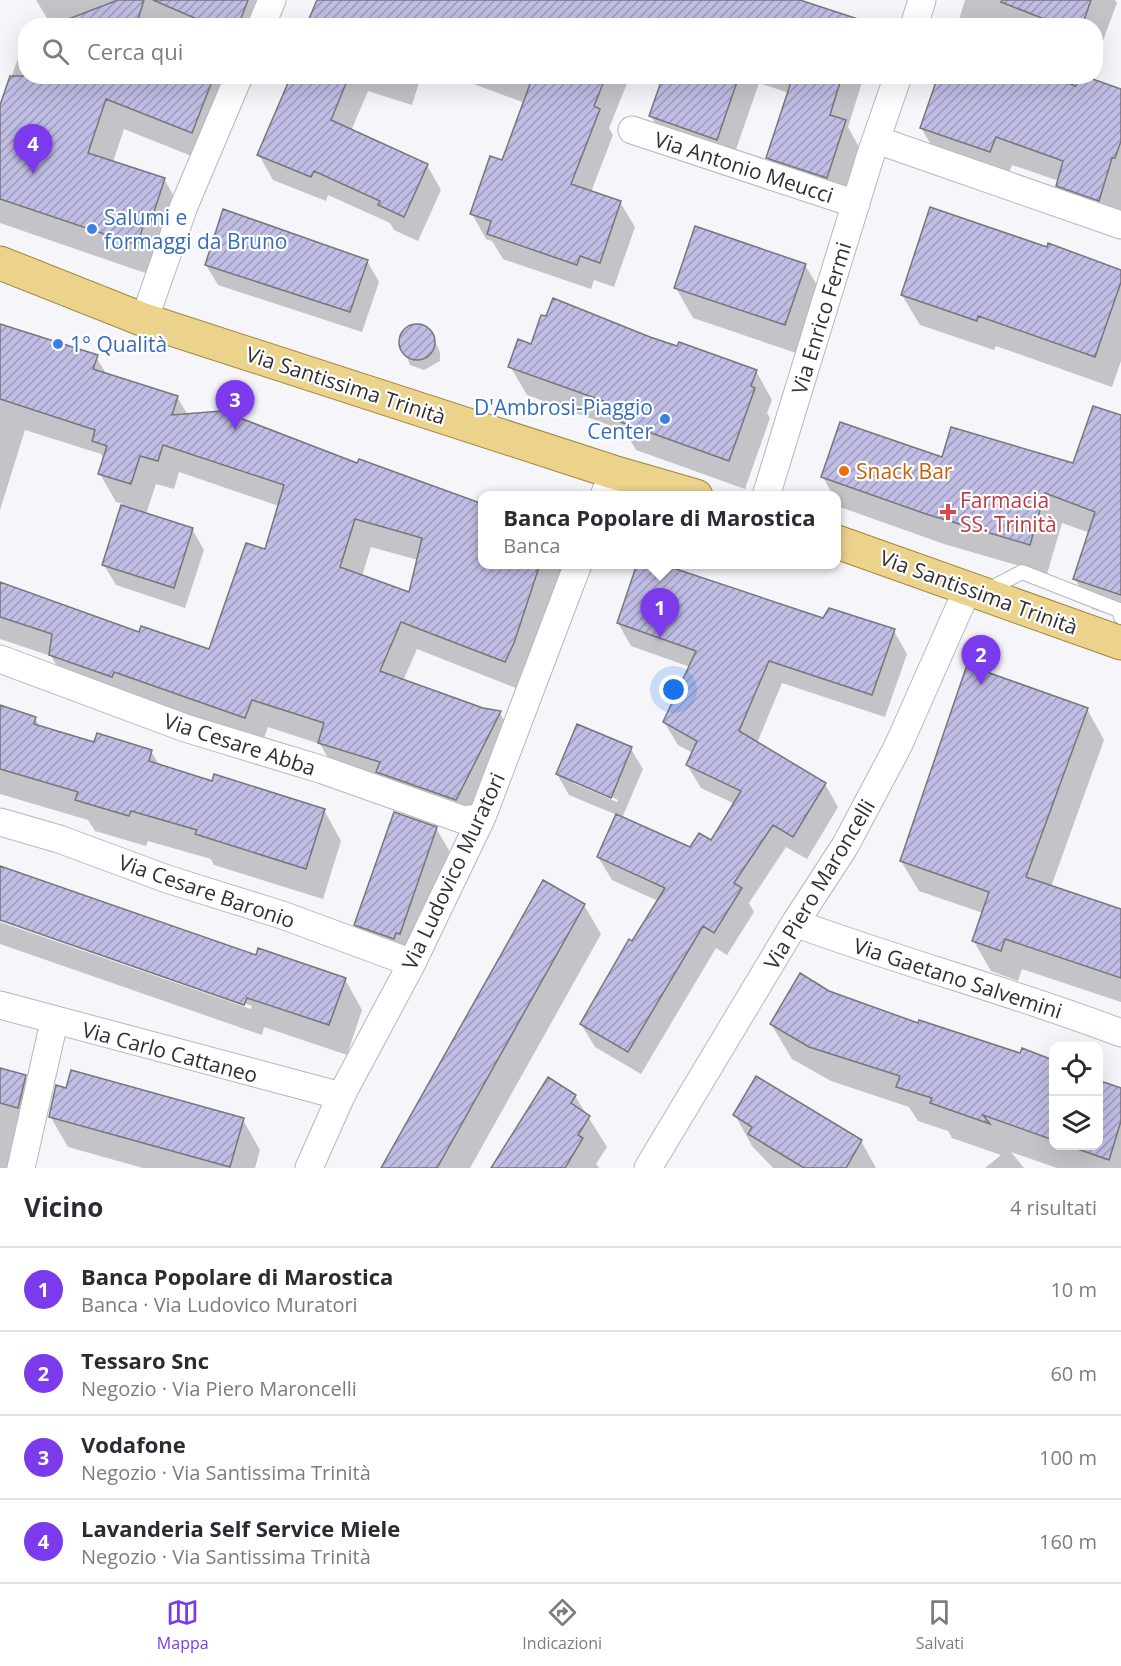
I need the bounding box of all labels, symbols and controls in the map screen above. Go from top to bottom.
search box [18,18,1103,84]
icon: search [39,35,72,68]
text: Cerca qui [87,36,183,66]
pin: 4 [14,124,52,174]
street label: Via Antonio Meucci [651,125,837,209]
place label: Salumi e formaggi da Bruno [104,203,287,255]
marker: Salumi e formaggi da Bruno [85,222,99,236]
street label: Via Enrico Fermi [785,239,857,397]
place label: 1° Qualità [70,330,167,358]
marker: 1° Qualità [51,337,65,351]
street label: Via Santissima Trinità [243,339,449,431]
pin: 3 [216,380,254,430]
place label: D'Ambrosi-Piaggio Center [474,393,653,445]
marker: D'Ambrosi-Piaggio Center [658,412,672,426]
place label: Snack Bar [856,457,953,485]
marker: Snack Bar [837,464,851,478]
place label: Farmacia SS. Trinità [960,486,1057,538]
popup [478,491,841,569]
text: Banca Popolare di Marostica [503,502,816,532]
marker: Farmacia SS. Trinità [941,505,955,519]
text: Banca [503,532,560,559]
street label: Via Santissima Trinità [876,543,1082,641]
pin: 1 [640,588,680,638]
pin: 2 [962,636,1000,685]
your location [659,675,688,704]
street label: Via Cesare Abba [160,706,320,782]
street label: Via Ludovico Muratori [395,768,511,974]
street label: Via Piero Maroncelli [757,794,881,974]
street label: Via Cesare Baronio [115,848,299,934]
street label: Via Gaetano Salvemini [850,931,1066,1025]
street label: Via Carlo Cattaneo [79,1015,261,1089]
map controls [1049,1042,1103,1150]
button: locate [1049,1042,1103,1096]
button: layers [1049,1096,1103,1150]
text: Vicino [24,1189,103,1225]
text: 4 risultati [1010,1194,1097,1221]
text: Banca Popolare di Marostica [81,1261,393,1291]
text: 1 [38,1276,49,1303]
text: 10 m [1050,1276,1097,1303]
text: Banca · Via Ludovico Muratori [81,1291,358,1318]
text: Tessaro Snc [81,1345,209,1375]
text: 2 [38,1360,49,1387]
text: 60 m [1050,1360,1097,1387]
text: Negozio · Via Piero Maroncelli [81,1375,357,1402]
text: Vodafone [81,1429,186,1459]
text: 3 [38,1444,49,1471]
text: 100 m [1039,1444,1097,1471]
text: Negozio · Via Santissima Trinità [81,1459,371,1486]
text: Lavanderia Self Service Miele [81,1513,400,1543]
text: 4 [38,1528,49,1555]
text: 160 m [1039,1528,1097,1555]
text: Negozio · Via Santissima Trinità [81,1543,371,1570]
tab: Mappa [157,1596,209,1654]
tab: Indicazioni [522,1596,602,1654]
tab: Salvati [916,1596,964,1654]

